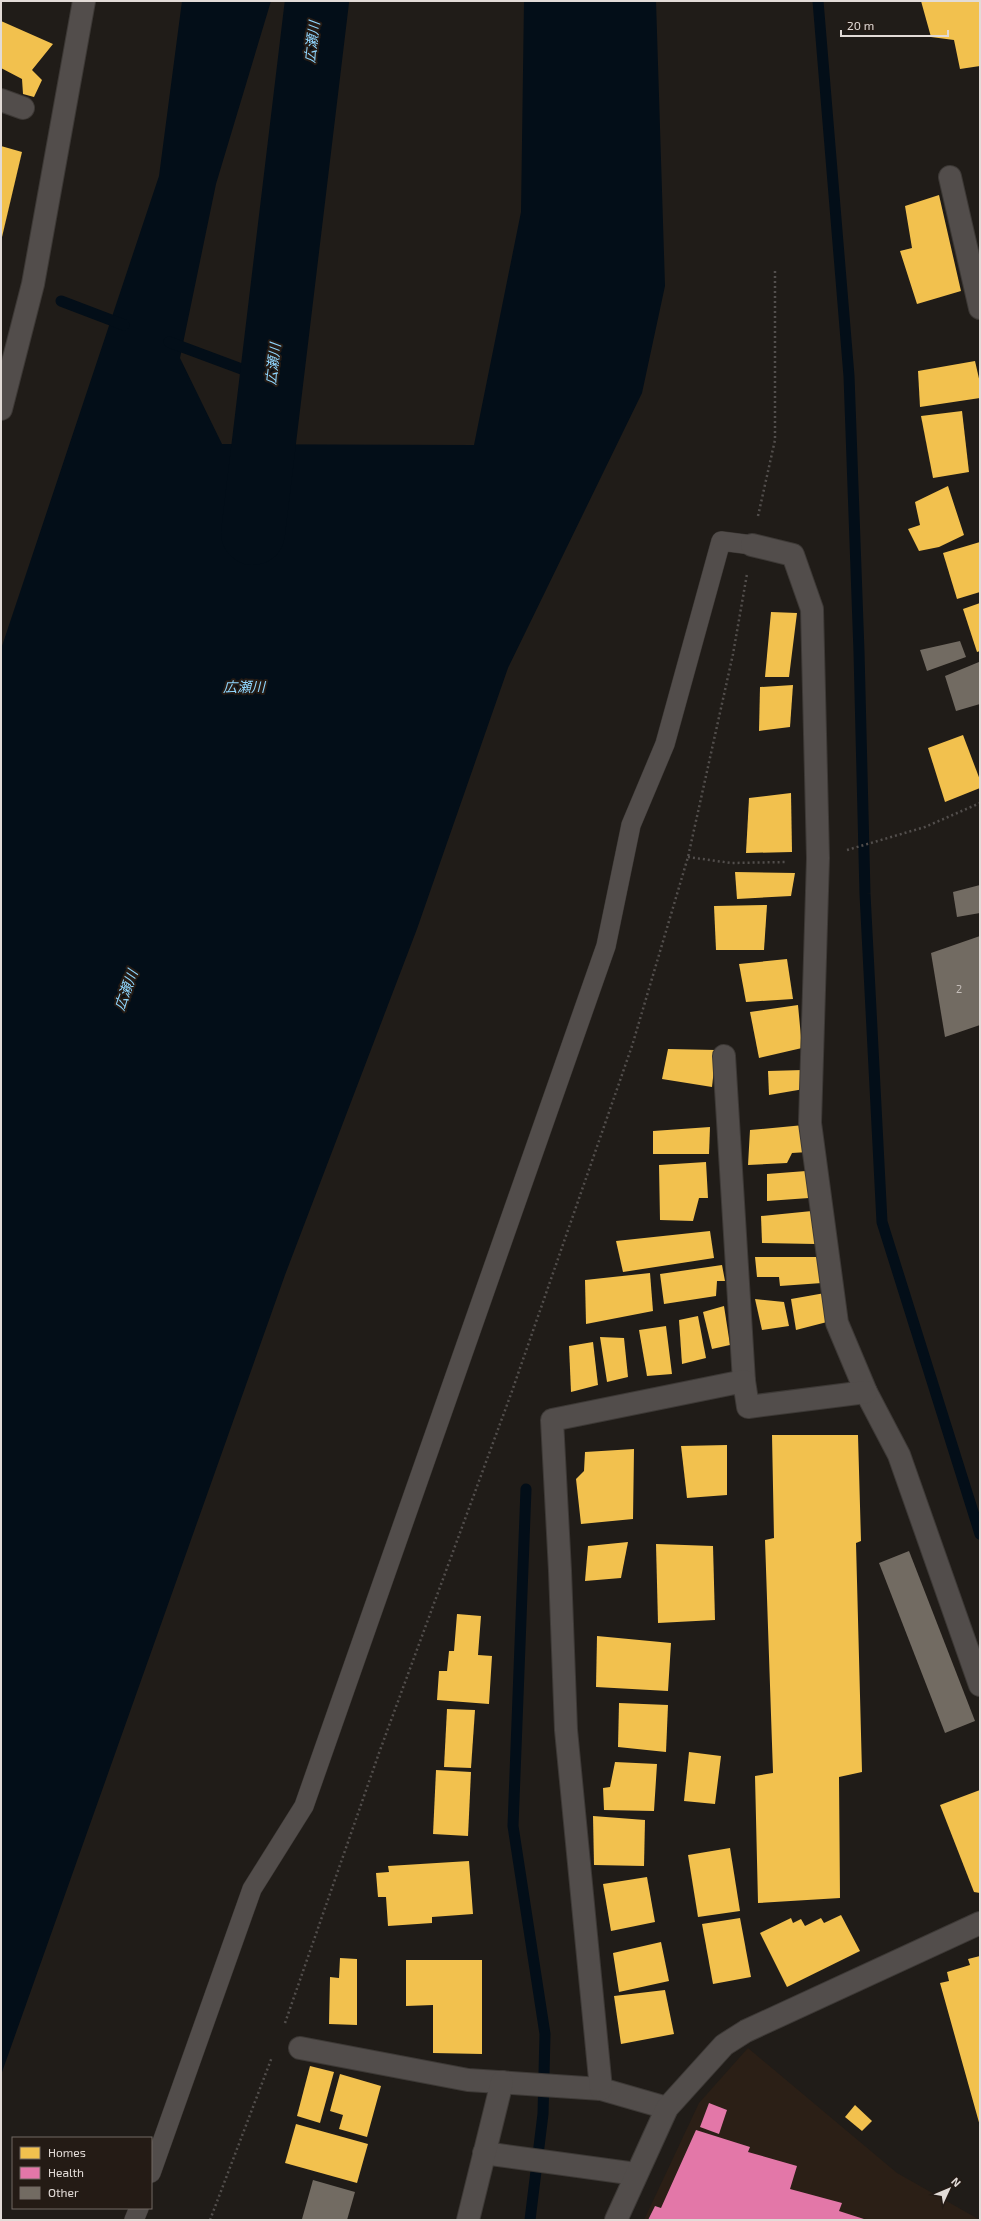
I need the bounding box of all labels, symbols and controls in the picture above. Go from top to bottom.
scale bar [841,12,948,38]
water label: 広瀬川 [301,18,323,64]
text: 20 m [847,18,874,32]
water label: 広瀬川 [262,340,284,386]
water label: 広瀬川 [223,678,267,695]
water label: 広瀬川 [110,965,141,1012]
house number: 2 [956,982,962,995]
legend [12,2137,152,2209]
text: Homes [48,2145,86,2159]
text: Health [48,2165,84,2179]
north arrow [929,2169,969,2209]
text: N [949,2174,964,2189]
text: Other [48,2185,79,2199]

